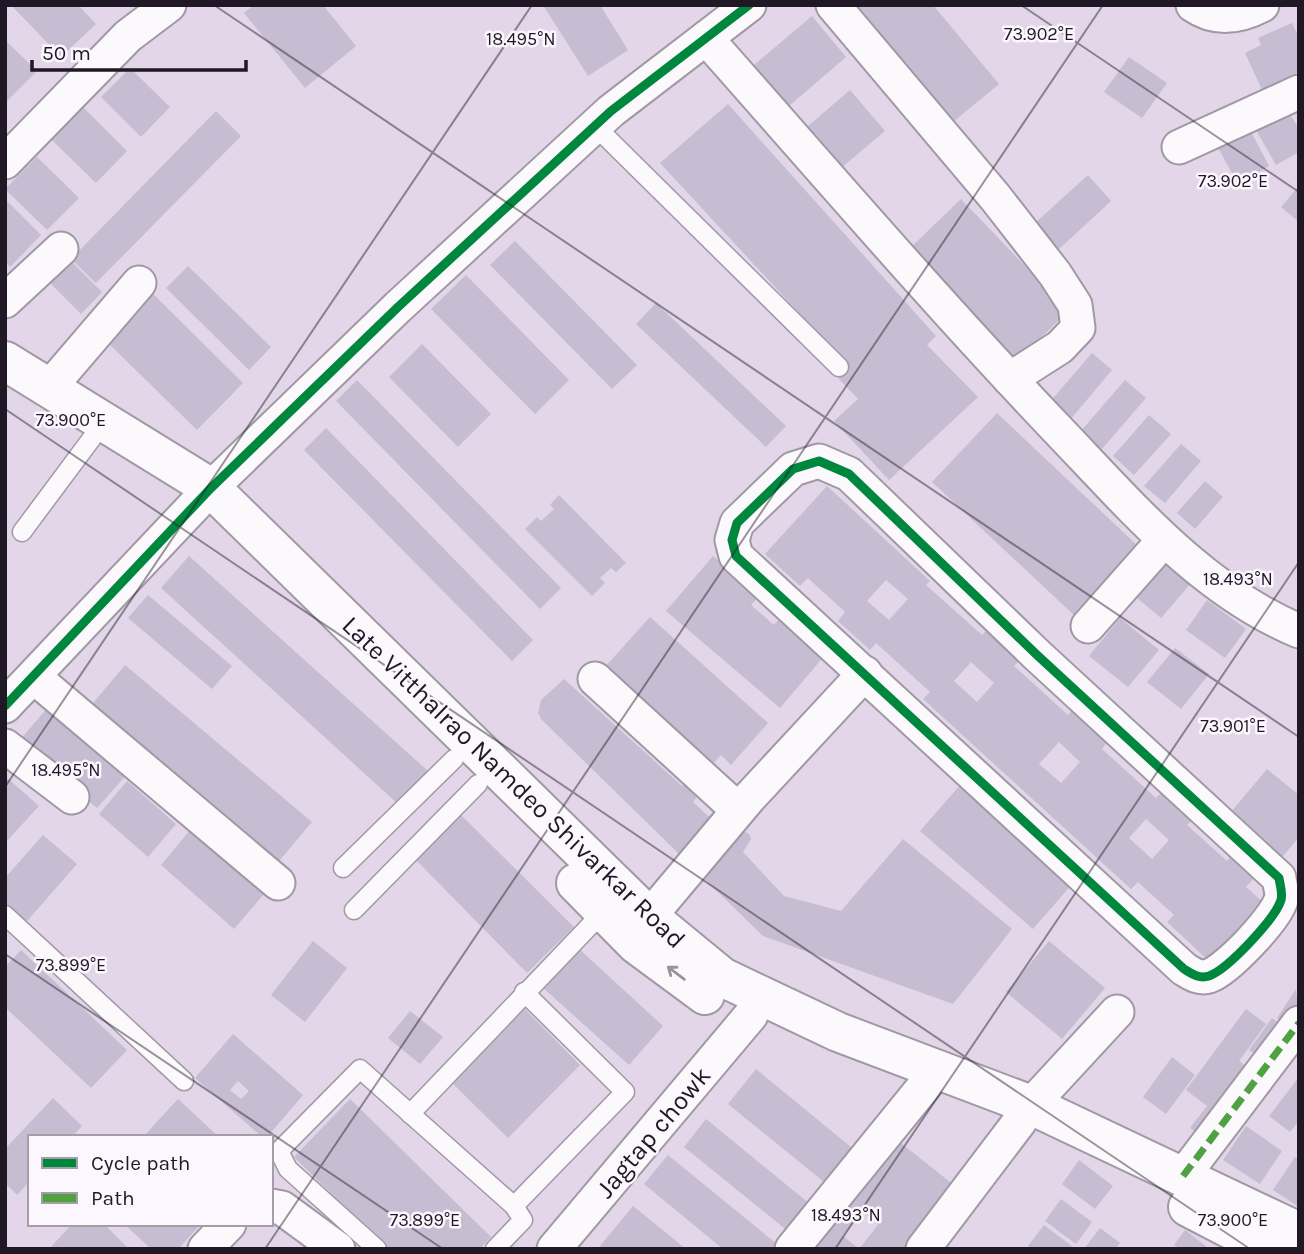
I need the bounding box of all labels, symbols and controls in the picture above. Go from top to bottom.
text: 73.902°E [1004,23,1074,45]
scale bar [32,28,245,72]
text: 18.495°N [486,28,556,50]
text: 50 m [42,41,91,65]
text: 73.902°E [1198,170,1268,192]
text: 73.900°E [36,409,106,431]
text: 18.493°N [1203,568,1273,590]
street label: Late Vitthalrao Namdeo Shivarkar Road [336,610,692,955]
text: 73.901°E [1200,715,1266,737]
text: 18.495°N [31,759,101,781]
text: 73.899°E [36,954,106,976]
one-way arrow [666,966,685,981]
street label: Jagtap chowk [590,1060,717,1204]
legend [28,1135,273,1226]
text: Cycle path [91,1151,191,1175]
text: Path [91,1186,135,1210]
text: 18.493°N [811,1204,881,1226]
text: 73.899°E [390,1209,460,1231]
text: 73.900°E [1198,1209,1268,1231]

